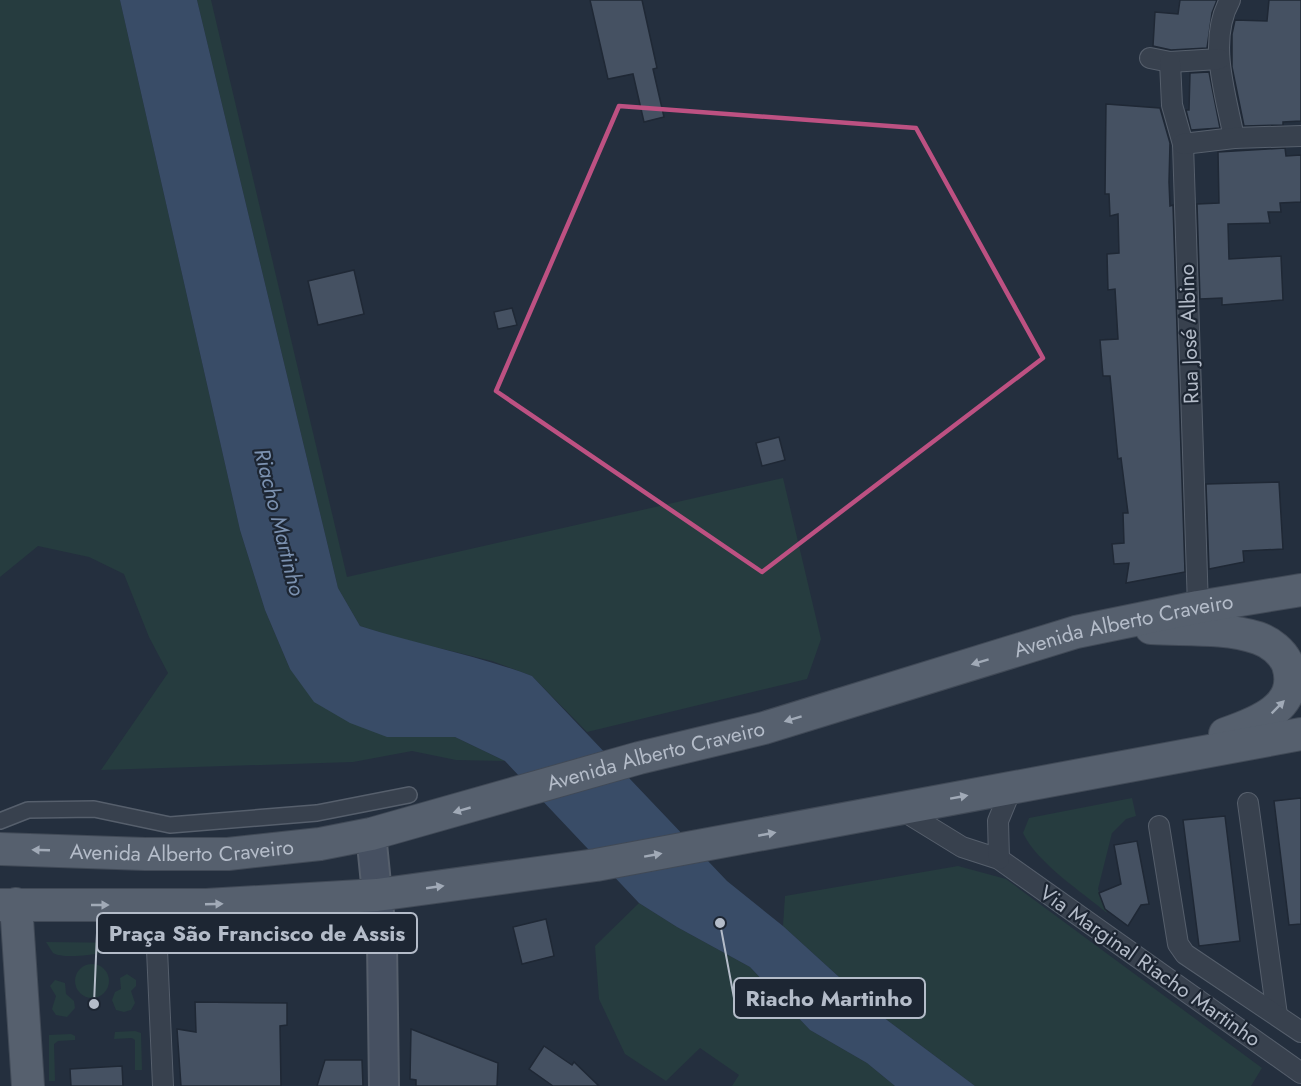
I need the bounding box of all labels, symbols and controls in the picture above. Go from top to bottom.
street label: Rua José Albino [1172,264,1206,404]
water label: Riacho Martinho [246,445,314,599]
street label: Avenida Alberto Craveiro [1010,586,1235,665]
one-way arrow [971,658,989,667]
one-way arrow [1271,700,1285,714]
street label: Avenida Alberto Craveiro [543,713,768,798]
one-way arrow [784,715,802,724]
one-way arrow [949,792,968,801]
one-way arrow [453,806,471,816]
one-way arrow [758,828,776,838]
street label: Avenida Alberto Craveiro [69,832,295,869]
one-way arrow [32,846,51,855]
one-way arrow [643,850,662,859]
street label: Via Marginal Riacho Martinho [1033,878,1267,1054]
one-way arrow [426,882,445,891]
one-way arrow [91,900,110,910]
one-way arrow [204,900,223,909]
callout: Praça São Francisco de Assis [97,913,417,953]
text: Praça São Francisco de Assis [109,917,405,949]
callout: Riacho Martinho [734,978,925,1018]
text: Riacho Martinho [746,982,912,1014]

